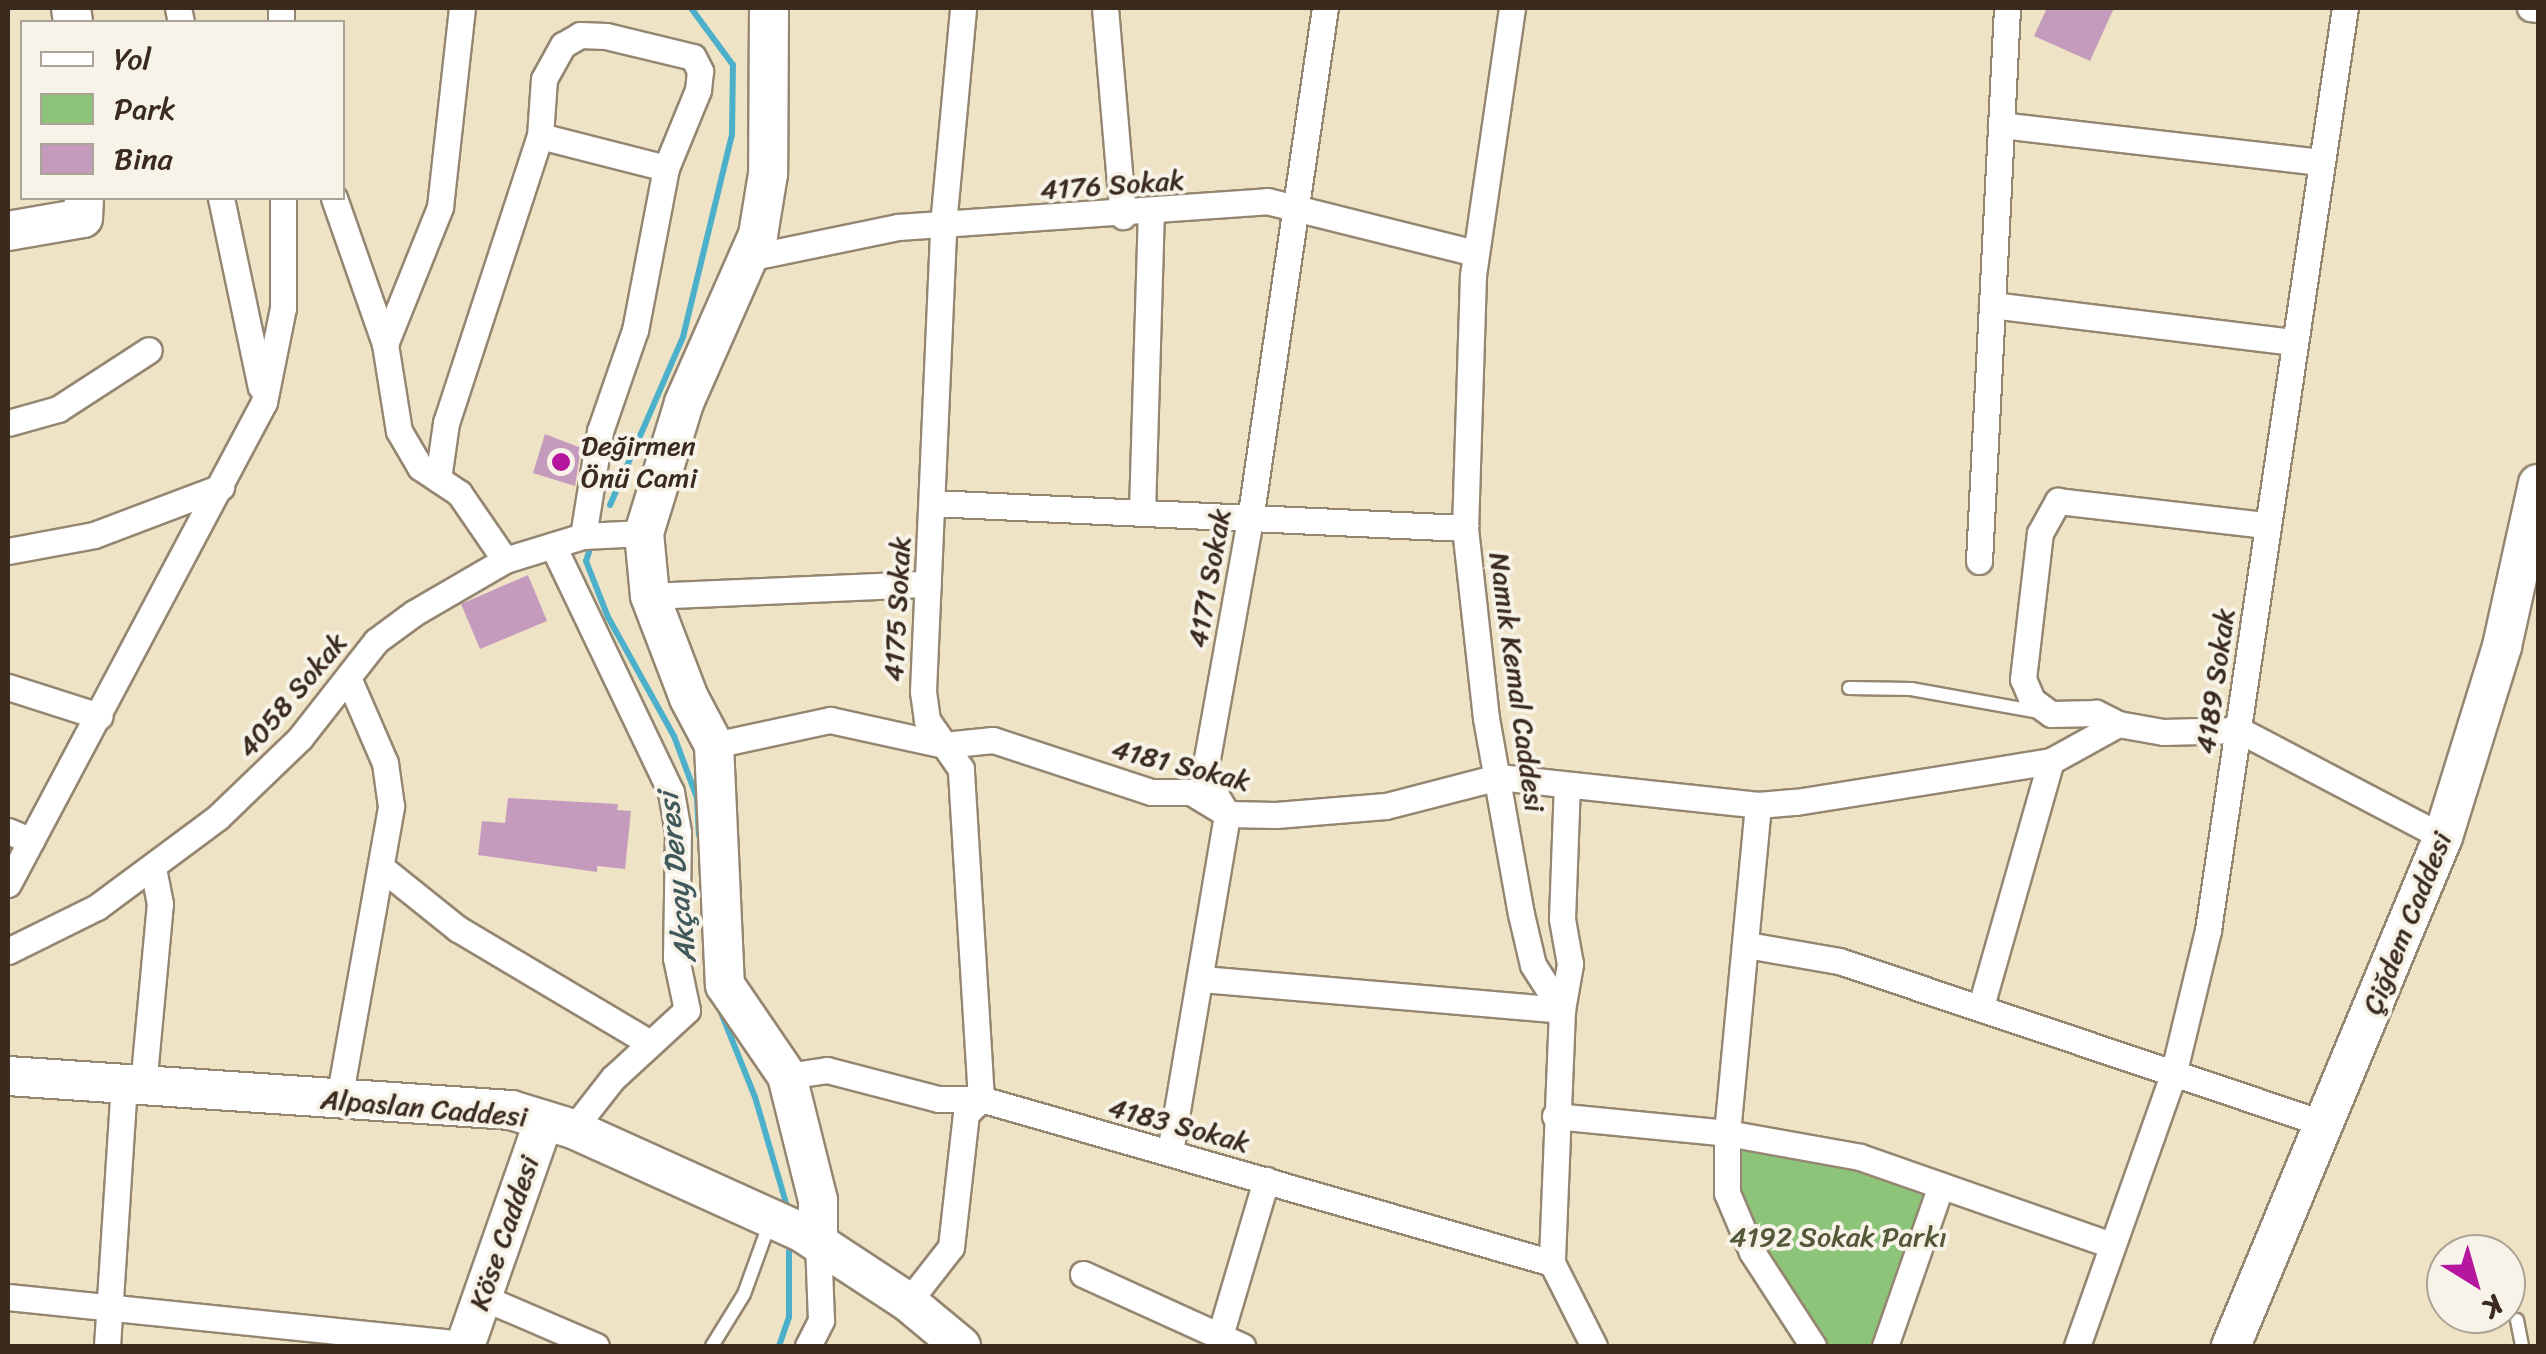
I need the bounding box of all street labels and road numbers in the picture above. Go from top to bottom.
street label: 4176 Sokak [1039,163,1185,207]
street label: 4171 Sokak [1180,506,1238,650]
street label: 4175 Sokak [876,535,918,683]
street label: Namık Kemal Caddesi [1482,550,1552,814]
street label: 4189 Sokak [2188,606,2242,756]
street label: 4058 Sokak [230,626,354,764]
street label: 4181 Sokak [1108,732,1254,798]
street label: Çiğdem Caddesi [2355,828,2459,1018]
street label: Alpaslan Caddesi [320,1082,528,1134]
street label: 4183 Sokak [1105,1090,1253,1160]
street label: Köse Caddesi [462,1152,546,1314]

